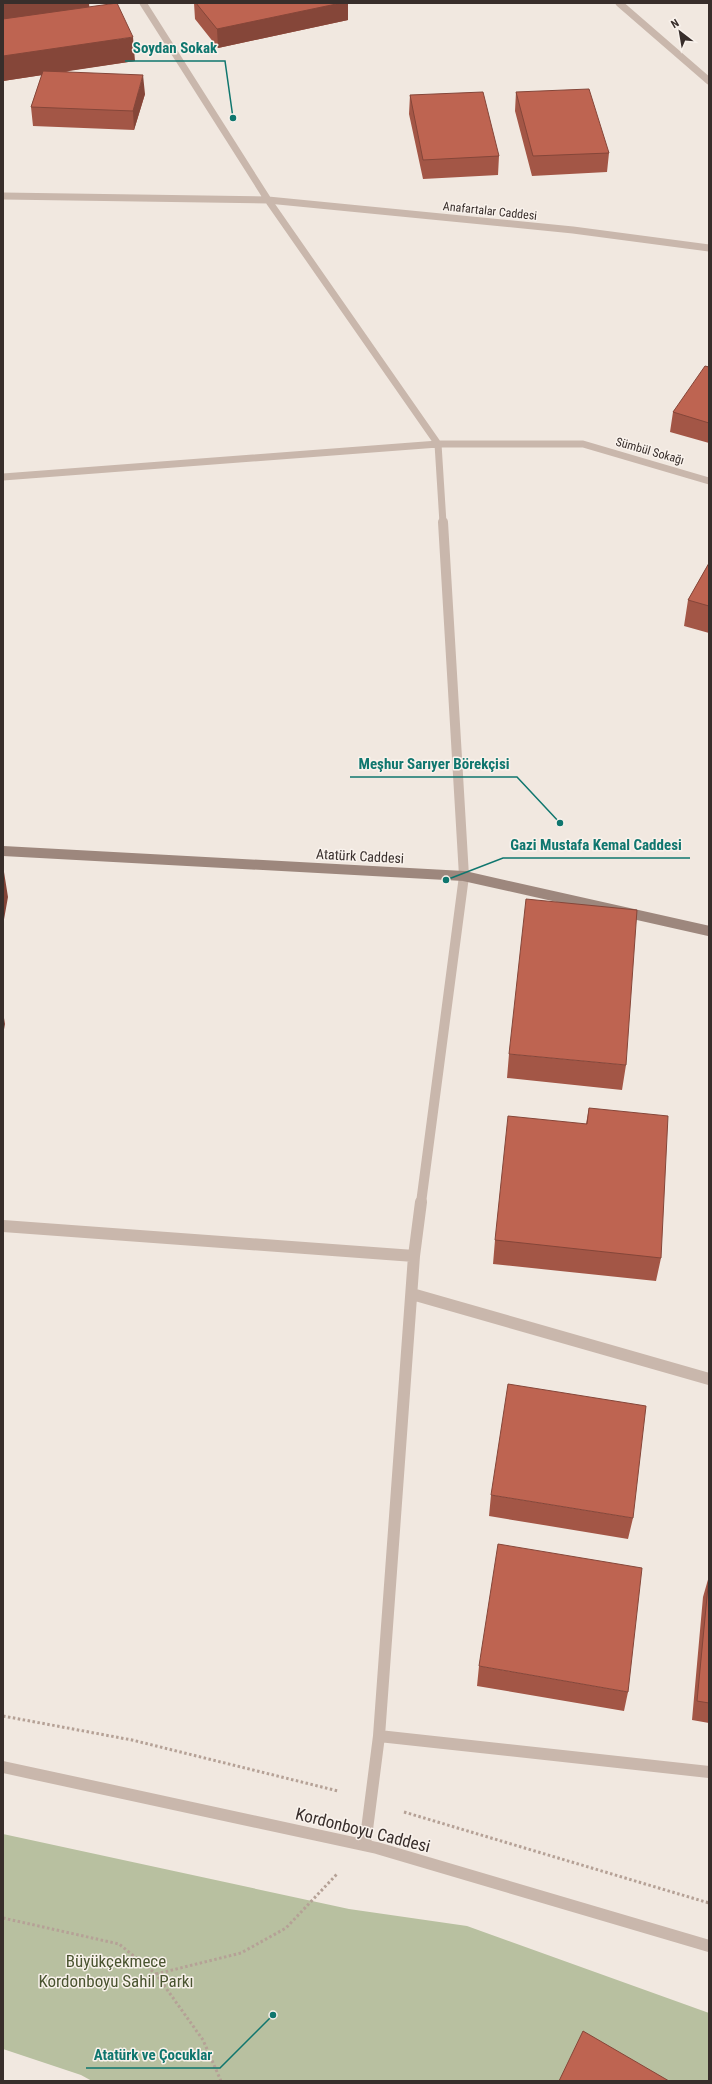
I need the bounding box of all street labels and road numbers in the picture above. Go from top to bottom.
street label: Anafartalar Caddesi [442,199,538,223]
street label: Sümbül Sokağı [614,435,686,467]
street label: Atatürk Caddesi [316,846,404,866]
street label: Kordonboyu Caddesi [294,1804,432,1856]

